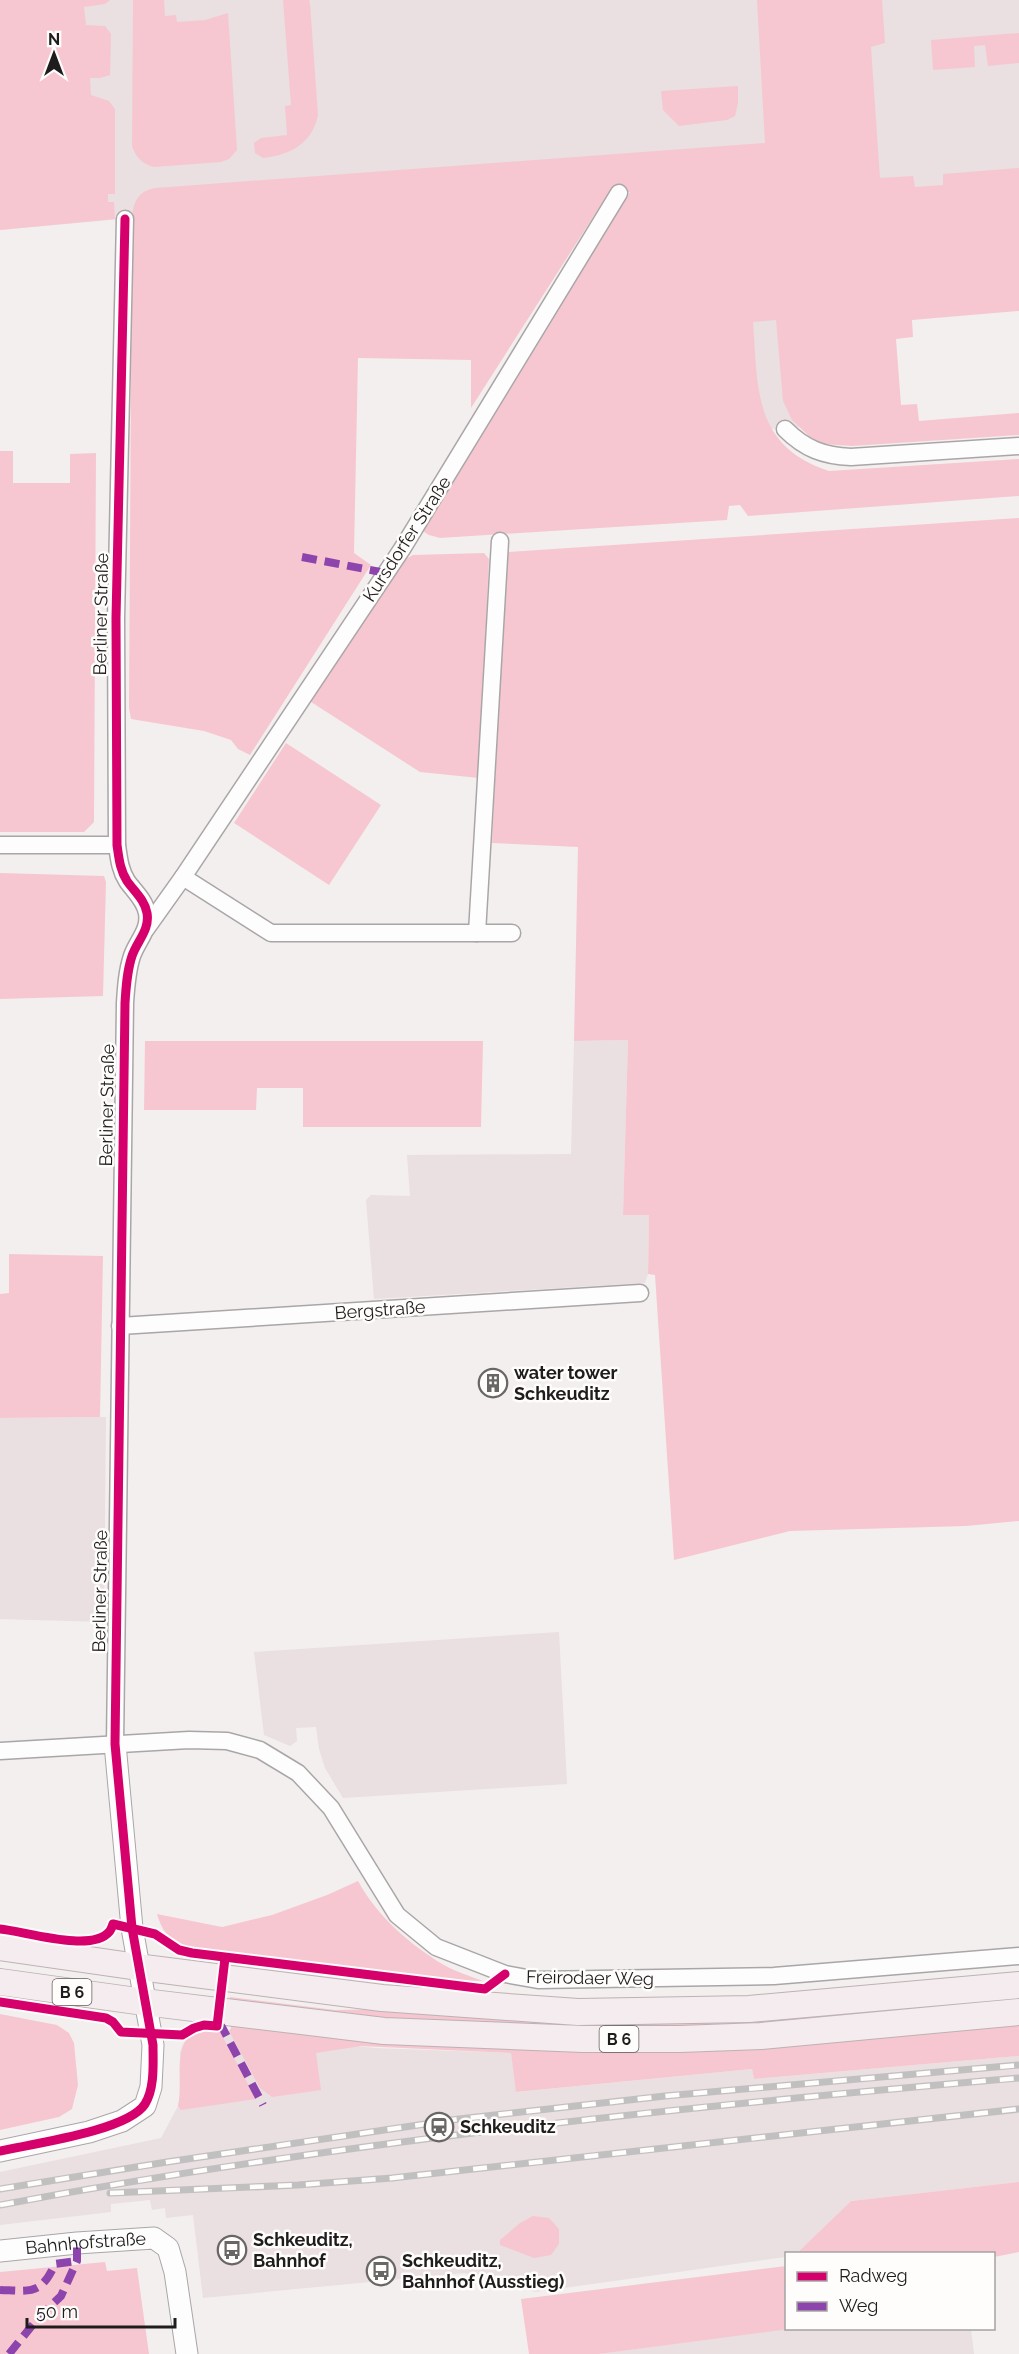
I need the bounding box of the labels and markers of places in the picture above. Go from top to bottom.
place label: water tower Schkeuditz [514,1362,617,1404]
building icon: water tower Schkeuditz [477,1367,509,1399]
station icon: Schkeuditz [423,2111,455,2143]
place label: Schkeuditz [460,2116,556,2137]
place label: Schkeuditz, Bahnhof [253,2229,353,2271]
bus stop icon: Schkeuditz, Bahnhof [216,2234,248,2266]
place label: Schkeuditz, Bahnhof (Ausstieg) [402,2250,564,2292]
bus stop icon: Schkeuditz, Bahnhof (Ausstieg) [365,2255,397,2287]

